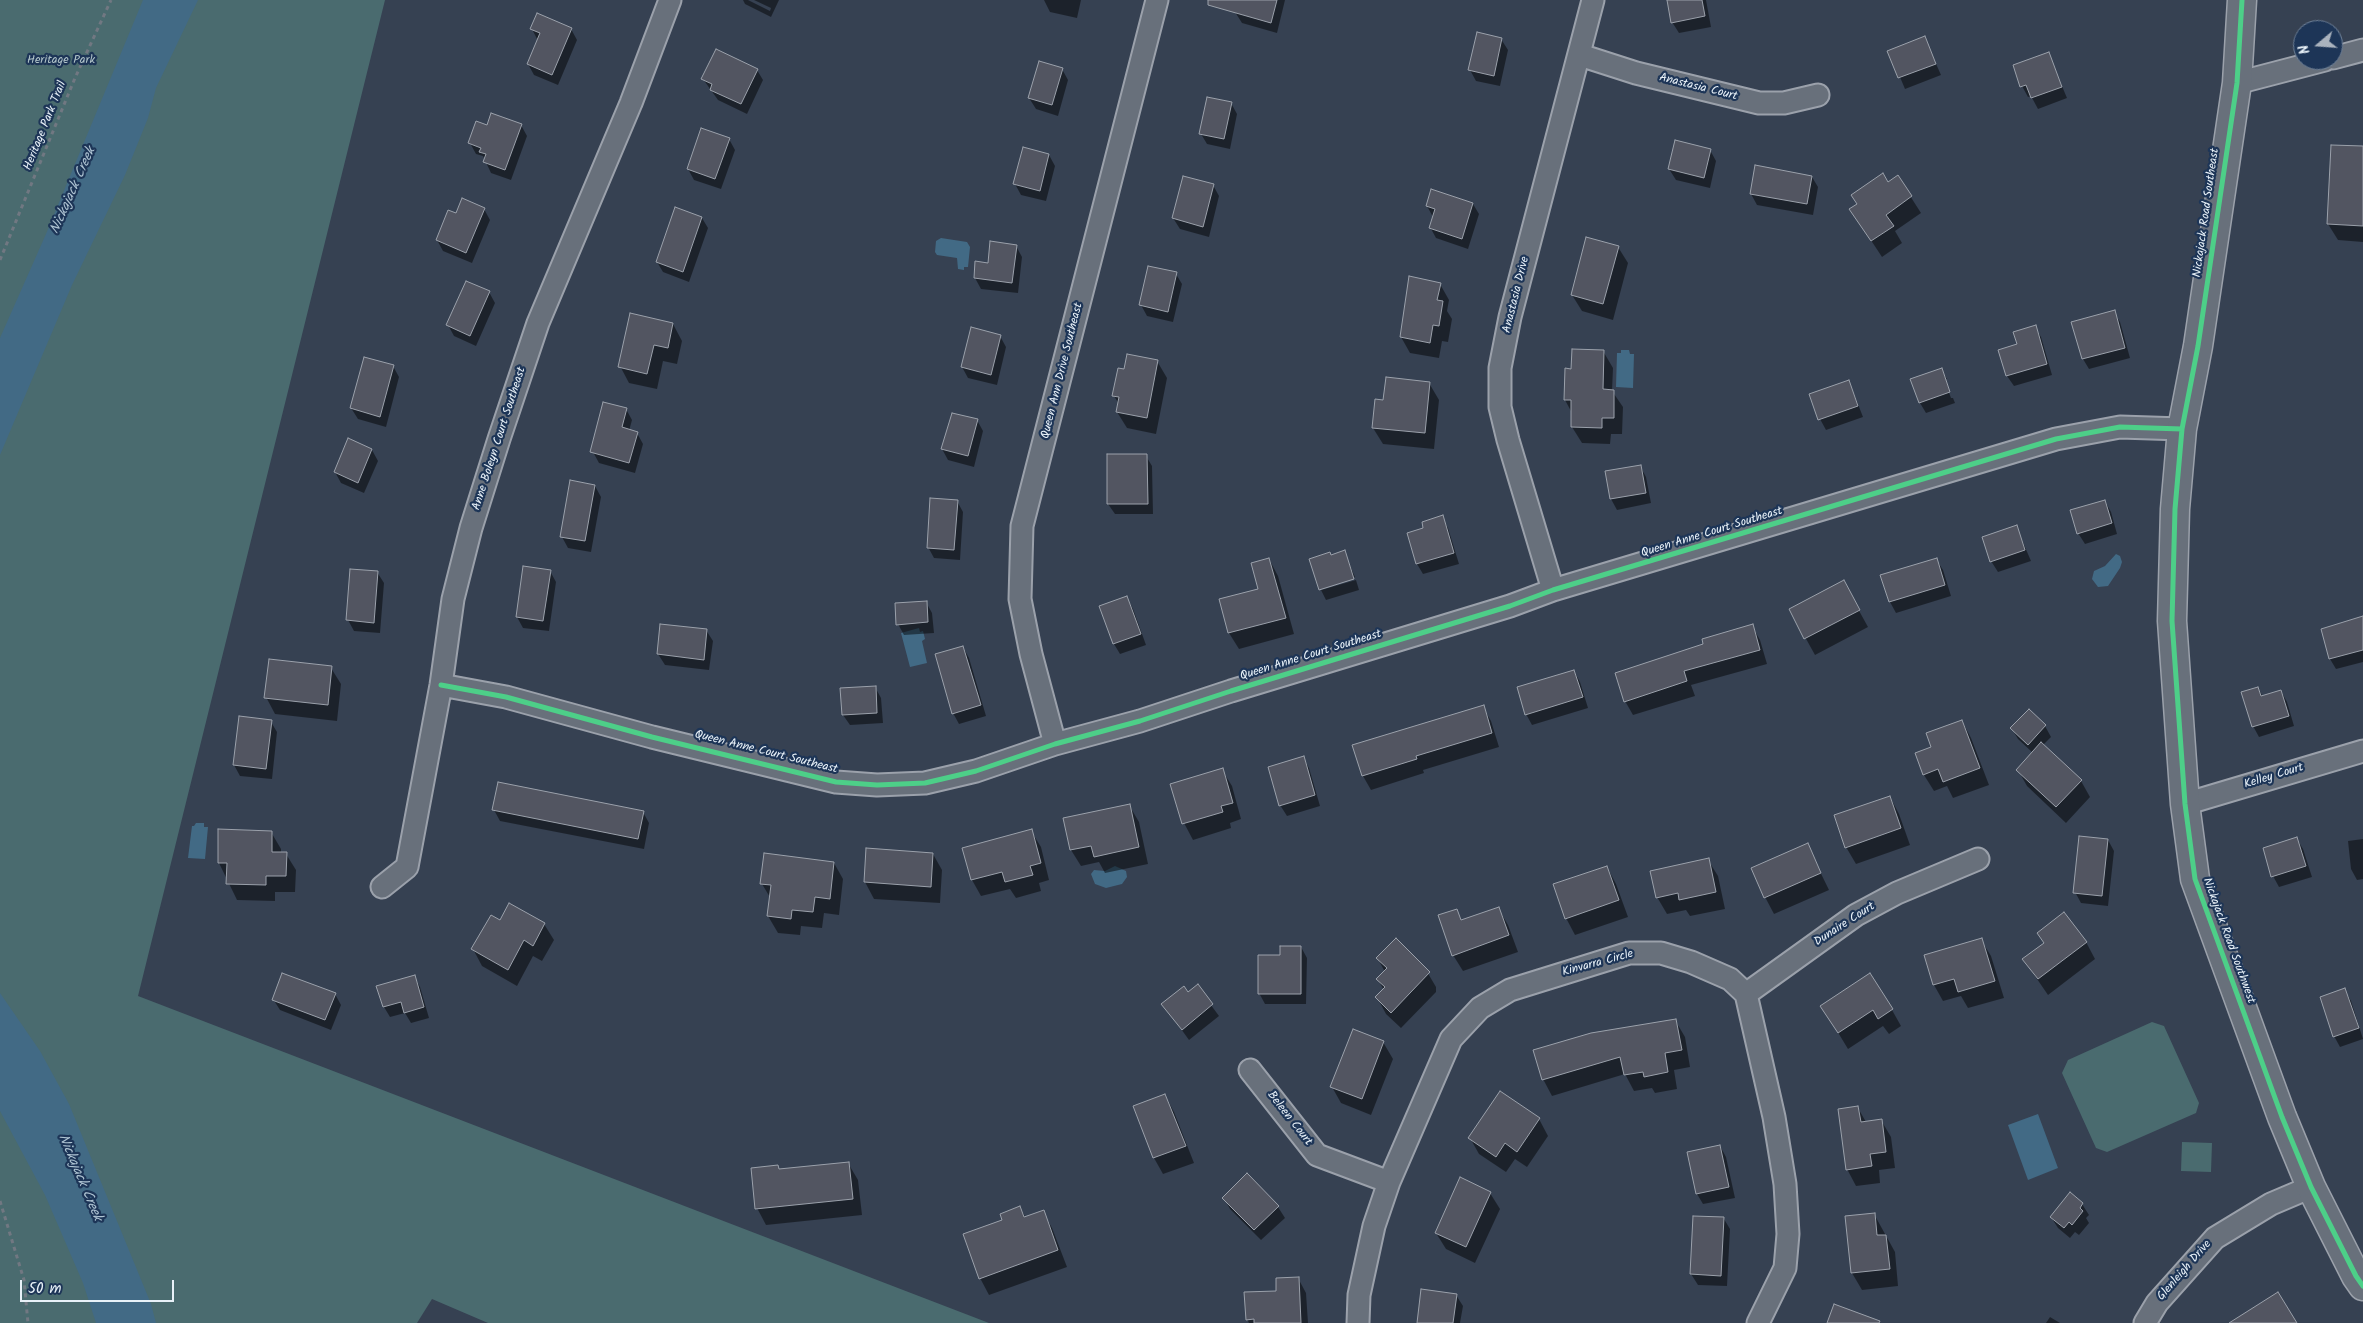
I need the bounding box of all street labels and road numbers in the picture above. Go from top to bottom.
street label: Anastasia Court [1657,71,1739,105]
street label: Heritage Park Trail [22,79,70,173]
street label: Nickajack Road Southeast [2191,147,2223,279]
street label: Anastasia Drive [1501,255,1533,335]
street label: Queen Ann Drive Southeast [1039,302,1087,440]
street label: Anne Boleyn Court Southeast [470,366,530,512]
street label: Queen Anne Court Southeast [1640,505,1784,561]
street label: Queen Anne Court Southeast [1239,628,1383,684]
street label: Queen Anne Court Southeast [693,728,839,778]
street label: Kelley Court [2243,761,2305,793]
street label: Nickajack Road Southwest [2199,876,2257,1006]
street label: Dunaire Court [1812,900,1878,950]
street label: Kinvarra Circle [1561,948,1635,980]
street label: Beleen Court [1263,1089,1315,1149]
street label: Glenleigh Drive [2155,1238,2215,1304]

